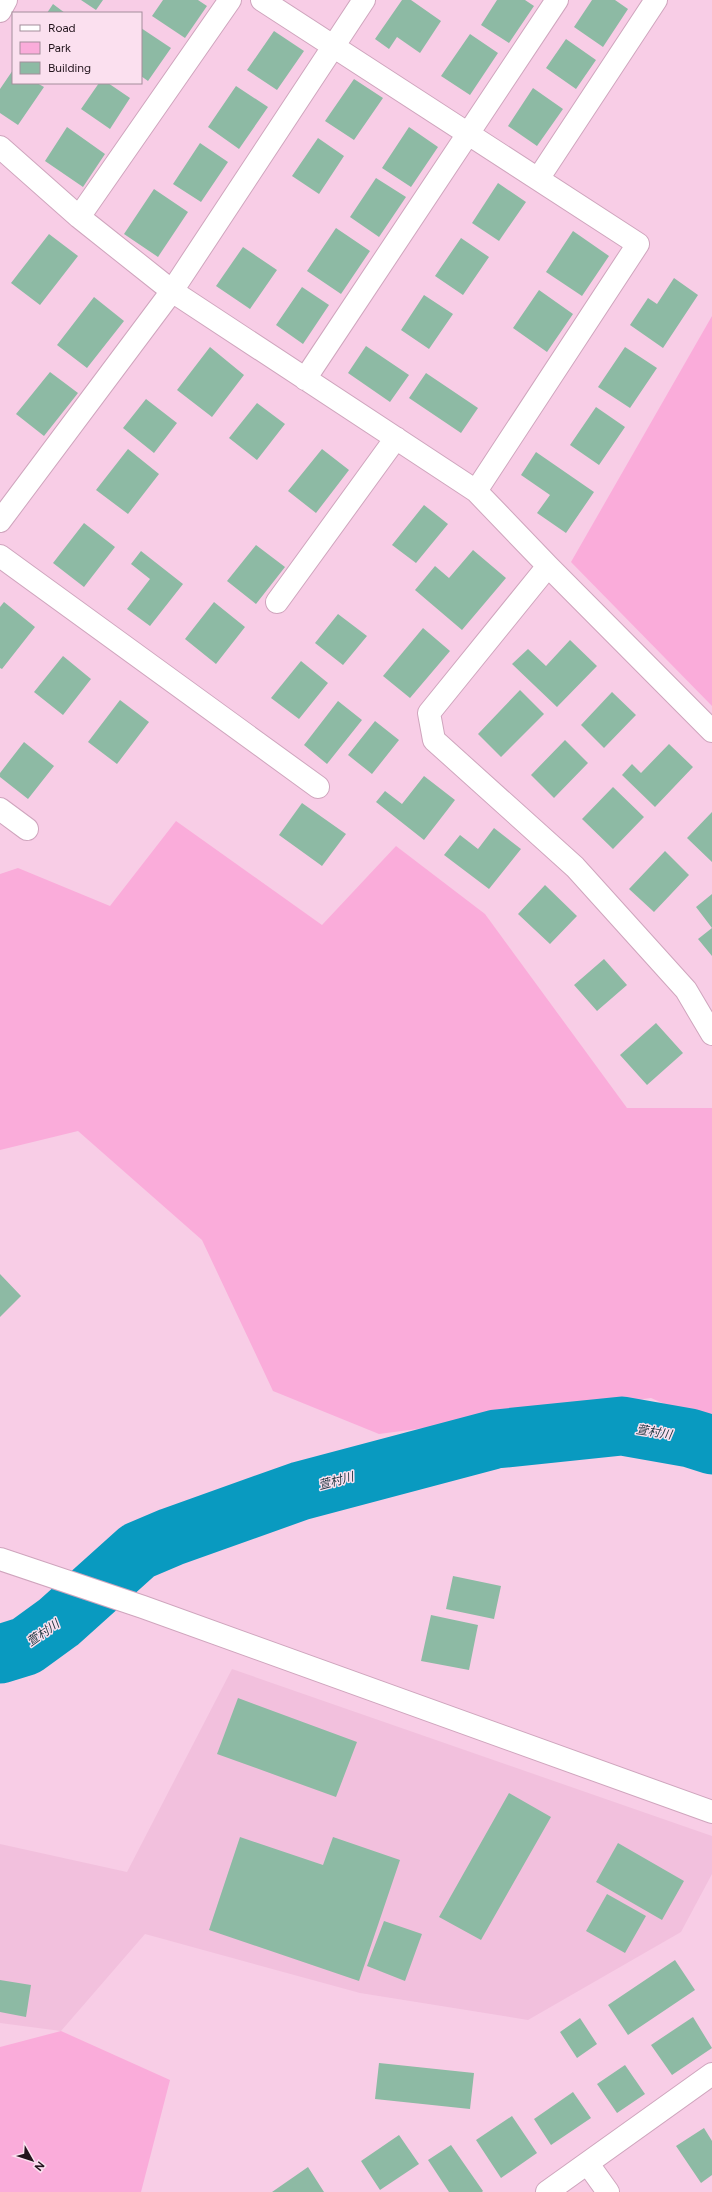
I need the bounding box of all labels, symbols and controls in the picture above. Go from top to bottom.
legend [12,12,142,84]
text: Road [48,21,76,35]
text: Park [48,41,71,55]
text: Building [48,61,91,75]
water label: 萱村川 [635,1422,675,1442]
water label: 萱村川 [317,1469,357,1492]
water label: 萱村川 [24,1616,63,1649]
north arrow [12,2140,52,2180]
text: N [32,2159,47,2173]

